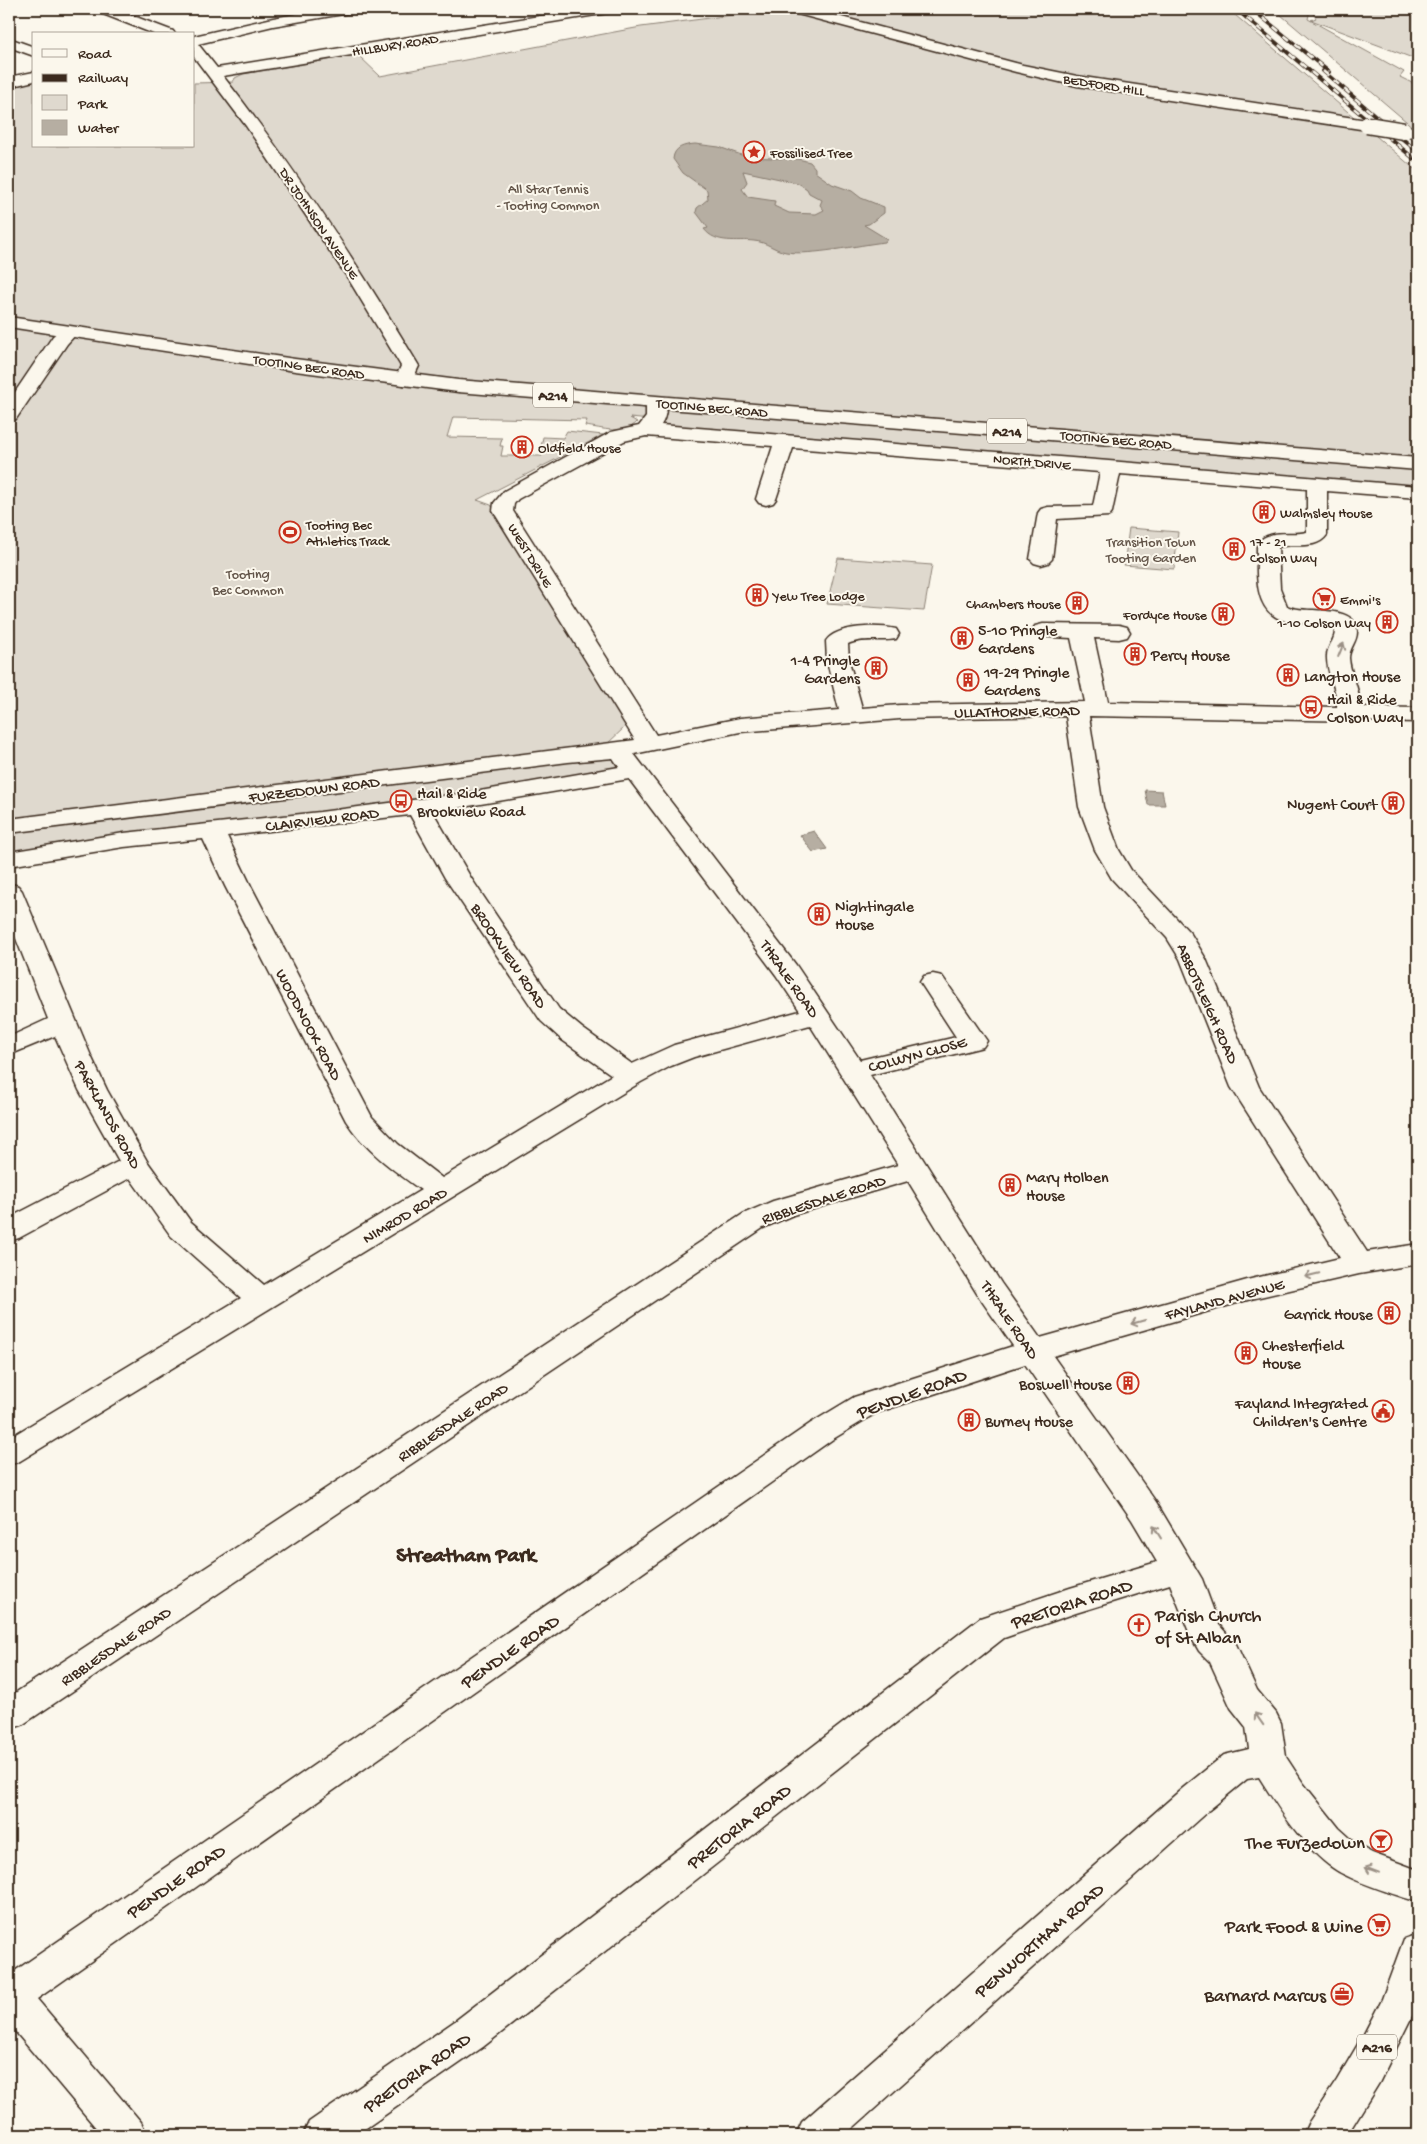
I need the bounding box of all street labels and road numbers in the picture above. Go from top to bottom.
street label: HILLBURY ROAD [351,31,441,62]
street label: BEDFORD HILL [1061,72,1146,101]
street label: DR JOHNSON AVENUE [274,165,362,284]
street label: TOOTING BEC ROAD [251,352,366,385]
road number: A214 [533,382,573,408]
street label: TOOTING BEC ROAD [654,396,769,423]
road number: A214 [987,418,1027,444]
street label: TOOTING BEC ROAD [1058,428,1173,455]
street label: NORTH DRIVE [992,452,1073,475]
street label: WEST DRIVE [503,521,556,593]
street label: ULLATHORNE ROAD [954,703,1081,724]
street label: FURZEDOWN ROAD [247,774,382,809]
street label: CLAIRVIEW ROAD [265,805,381,838]
street label: BROOKVIEW ROAD [464,900,550,1014]
street label: THRALE ROAD [754,937,822,1023]
street label: ABBOTSLEIGH ROAD [1171,941,1241,1068]
street label: WOODNOOK ROAD [270,967,345,1085]
street label: COLWYN CLOSE [867,1034,970,1079]
street label: PARKLANDS ROAD [68,1057,144,1174]
street label: RIBBLESDALE ROAD [760,1172,889,1230]
street label: NIMROD ROAD [360,1184,452,1250]
street label: FAYLAND AVENUE [1162,1276,1288,1327]
street label: THRALE ROAD [974,1277,1042,1364]
street label: PENDLE ROAD [853,1365,971,1426]
street label: RIBBLESDALE ROAD [395,1380,513,1468]
street label: PRETORIA ROAD [1008,1575,1136,1636]
street label: RIBBLESDALE ROAD [58,1604,176,1692]
street label: PENDLE ROAD [456,1610,565,1696]
street label: PRETORIA ROAD [683,1779,797,1876]
street label: PENDLE ROAD [122,1840,231,1926]
street label: PENWORTHAM ROAD [970,1879,1110,2005]
street label: PRETORIA ROAD [359,2028,477,2120]
road number: A216 [1357,2034,1397,2060]

